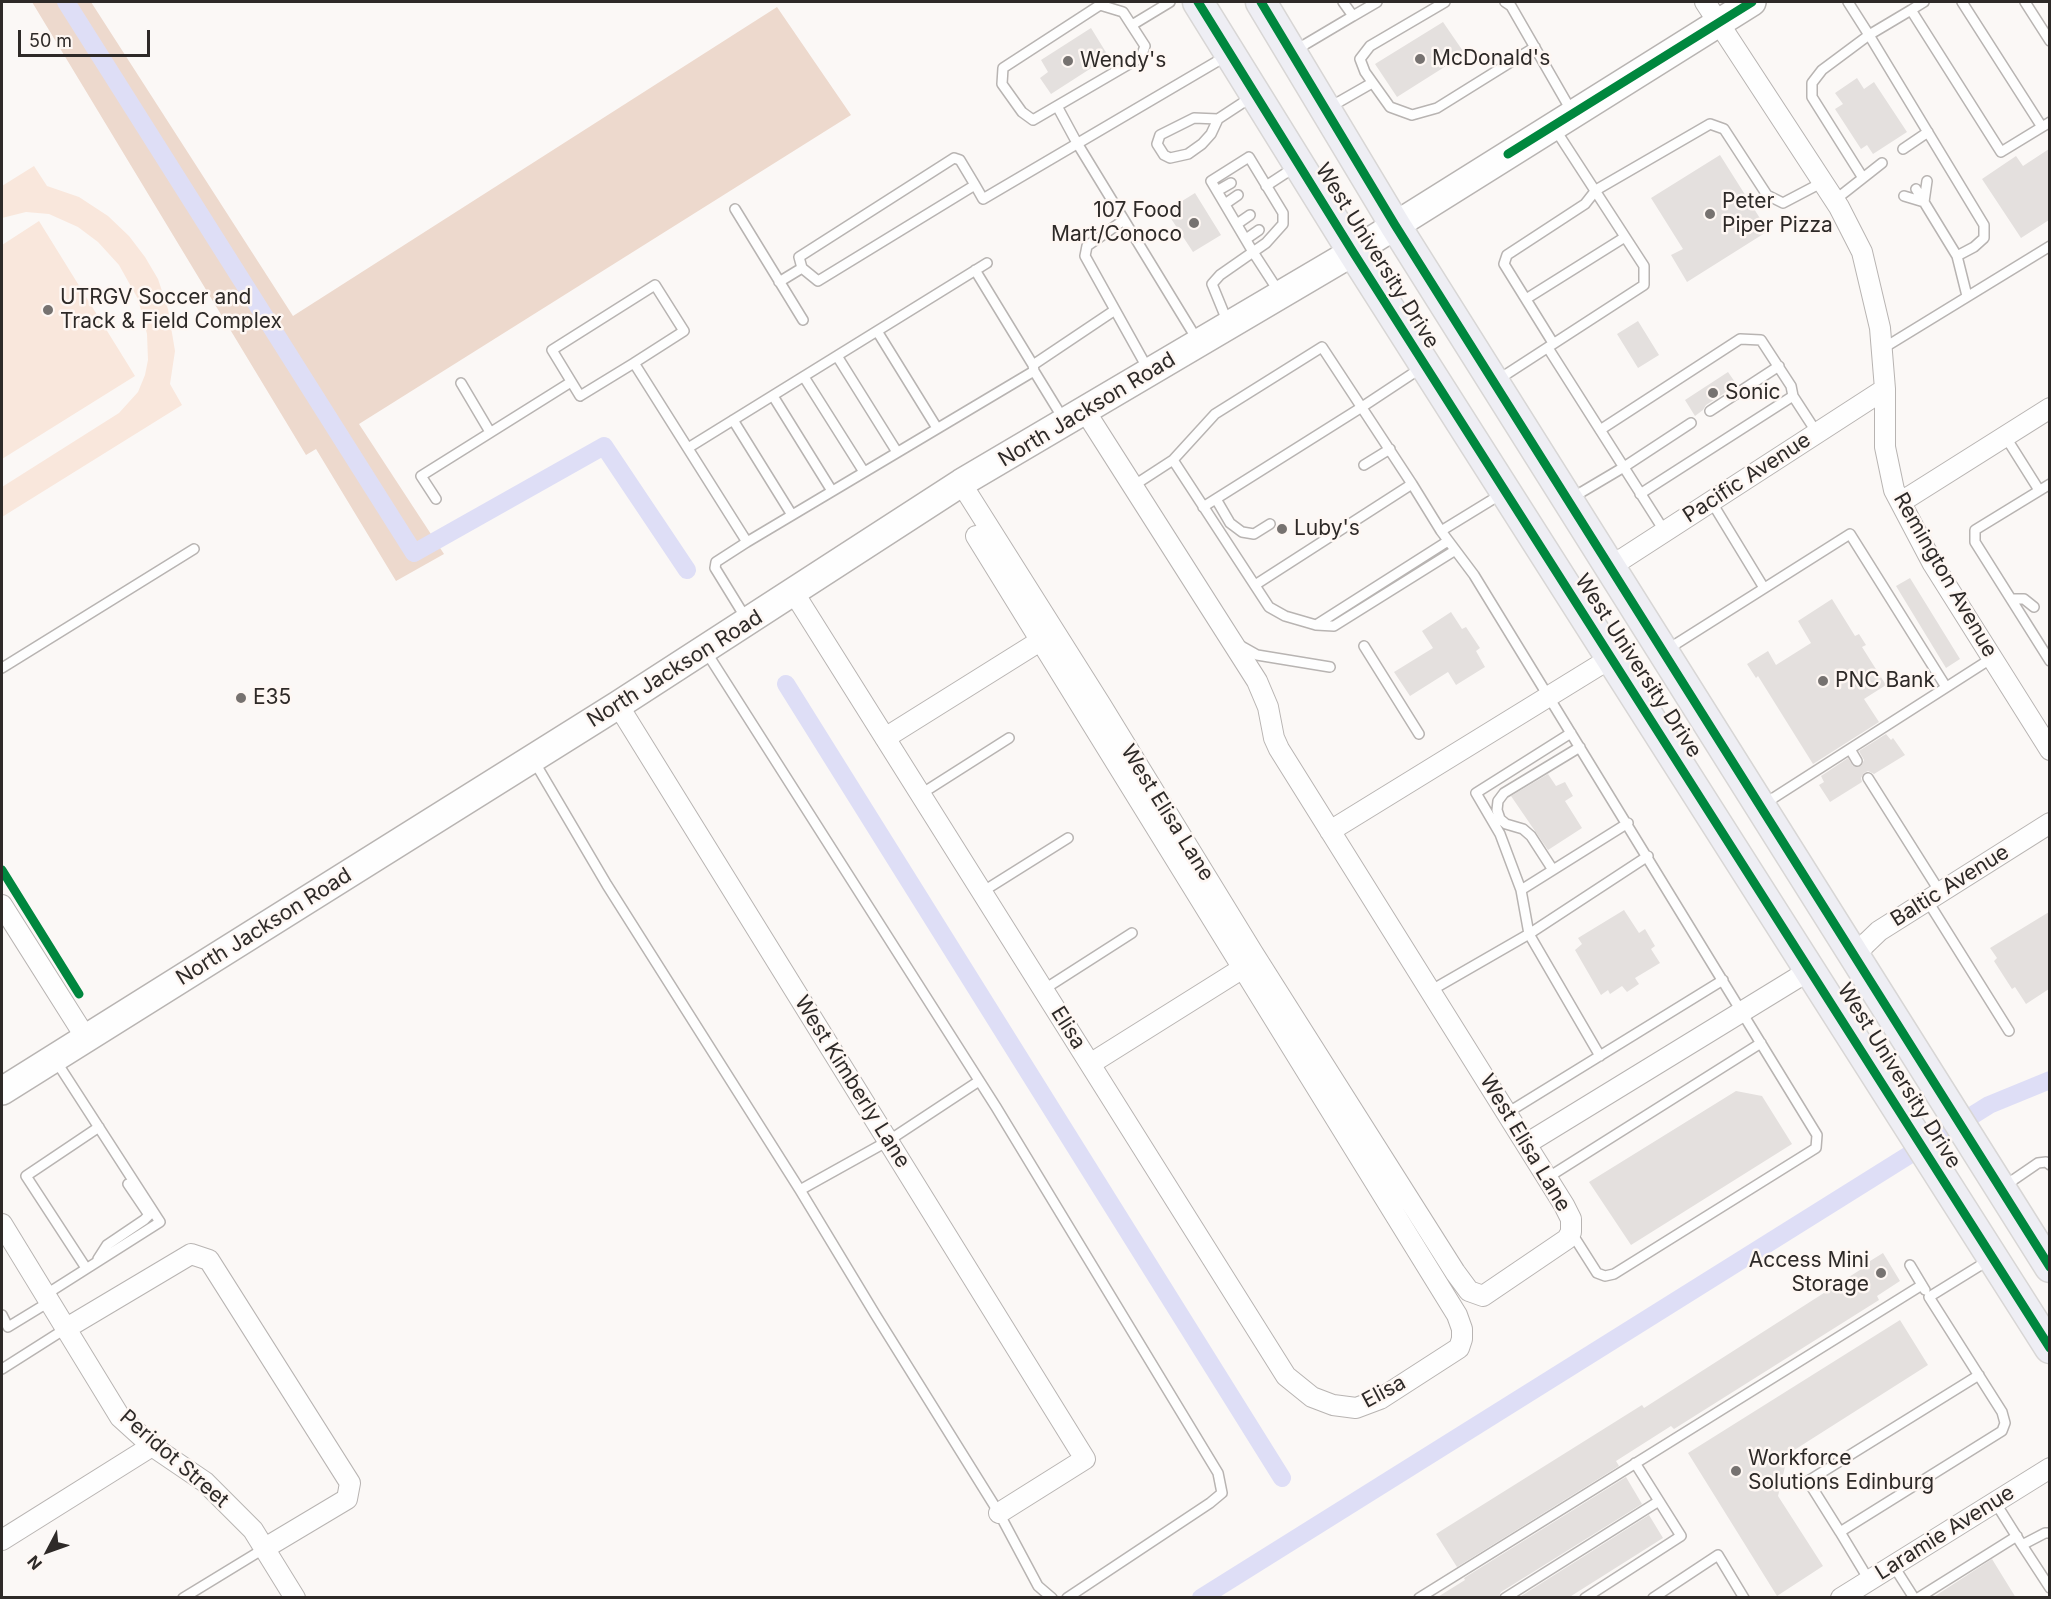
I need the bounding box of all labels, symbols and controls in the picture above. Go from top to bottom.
scale bar [21,18,153,56]
text: 50 m [29,30,72,51]
place label: McDonald's [1432,46,1550,72]
place label: Wendy's [1080,48,1166,74]
marker: McDonald's [1413,52,1427,66]
marker: Wendy's [1061,54,1075,68]
street label: West University Drive [1310,159,1444,353]
place label: Peter Piper Pizza [1722,189,1833,239]
place label: 107 Food Mart/Conoco [1051,198,1182,248]
marker: Peter Piper Pizza [1703,207,1717,221]
marker: 107 Food Mart/Conoco [1187,216,1201,230]
place label: UTRGV Soccer and Track & Field Complex [60,285,282,335]
marker: UTRGV Soccer and Track & Field Complex [41,303,55,317]
street label: North Jackson Road [994,347,1180,473]
place label: Sonic [1725,380,1781,406]
marker: Sonic [1706,386,1720,400]
street label: Pacific Avenue [1679,427,1815,529]
street label: Remington Avenue [1888,488,2002,662]
place label: Luby's [1294,516,1360,542]
marker: Luby's [1275,522,1289,536]
street label: West University Drive [1569,570,1707,762]
street label: North Jackson Road [583,605,767,733]
place label: PNC Bank [1835,668,1935,694]
marker: PNC Bank [1816,674,1830,688]
place label: E35 [253,685,291,711]
marker: E35 [234,691,248,705]
street label: West Elisa Lane [1115,740,1219,886]
street label: Baltic Avenue [1886,840,2014,932]
street label: North Jackson Road [172,863,356,991]
street label: West University Drive [1832,979,1966,1173]
street label: West Kimberly Lane [789,991,915,1173]
street label: Elisa [1045,1002,1091,1054]
street label: West Elisa Lane [1474,1070,1576,1216]
place label: Access Mini Storage [1749,1248,1869,1298]
marker: Access Mini Storage [1874,1266,1888,1280]
street label: Elisa [1358,1370,1410,1414]
street label: Peridot Street [114,1405,234,1513]
place label: Workforce Solutions Edinburg [1748,1446,1934,1496]
marker: Workforce Solutions Edinburg [1729,1464,1743,1478]
street label: Laramie Avenue [1871,1480,2019,1586]
north arrow [18,1521,78,1581]
text: N [23,1552,46,1574]

